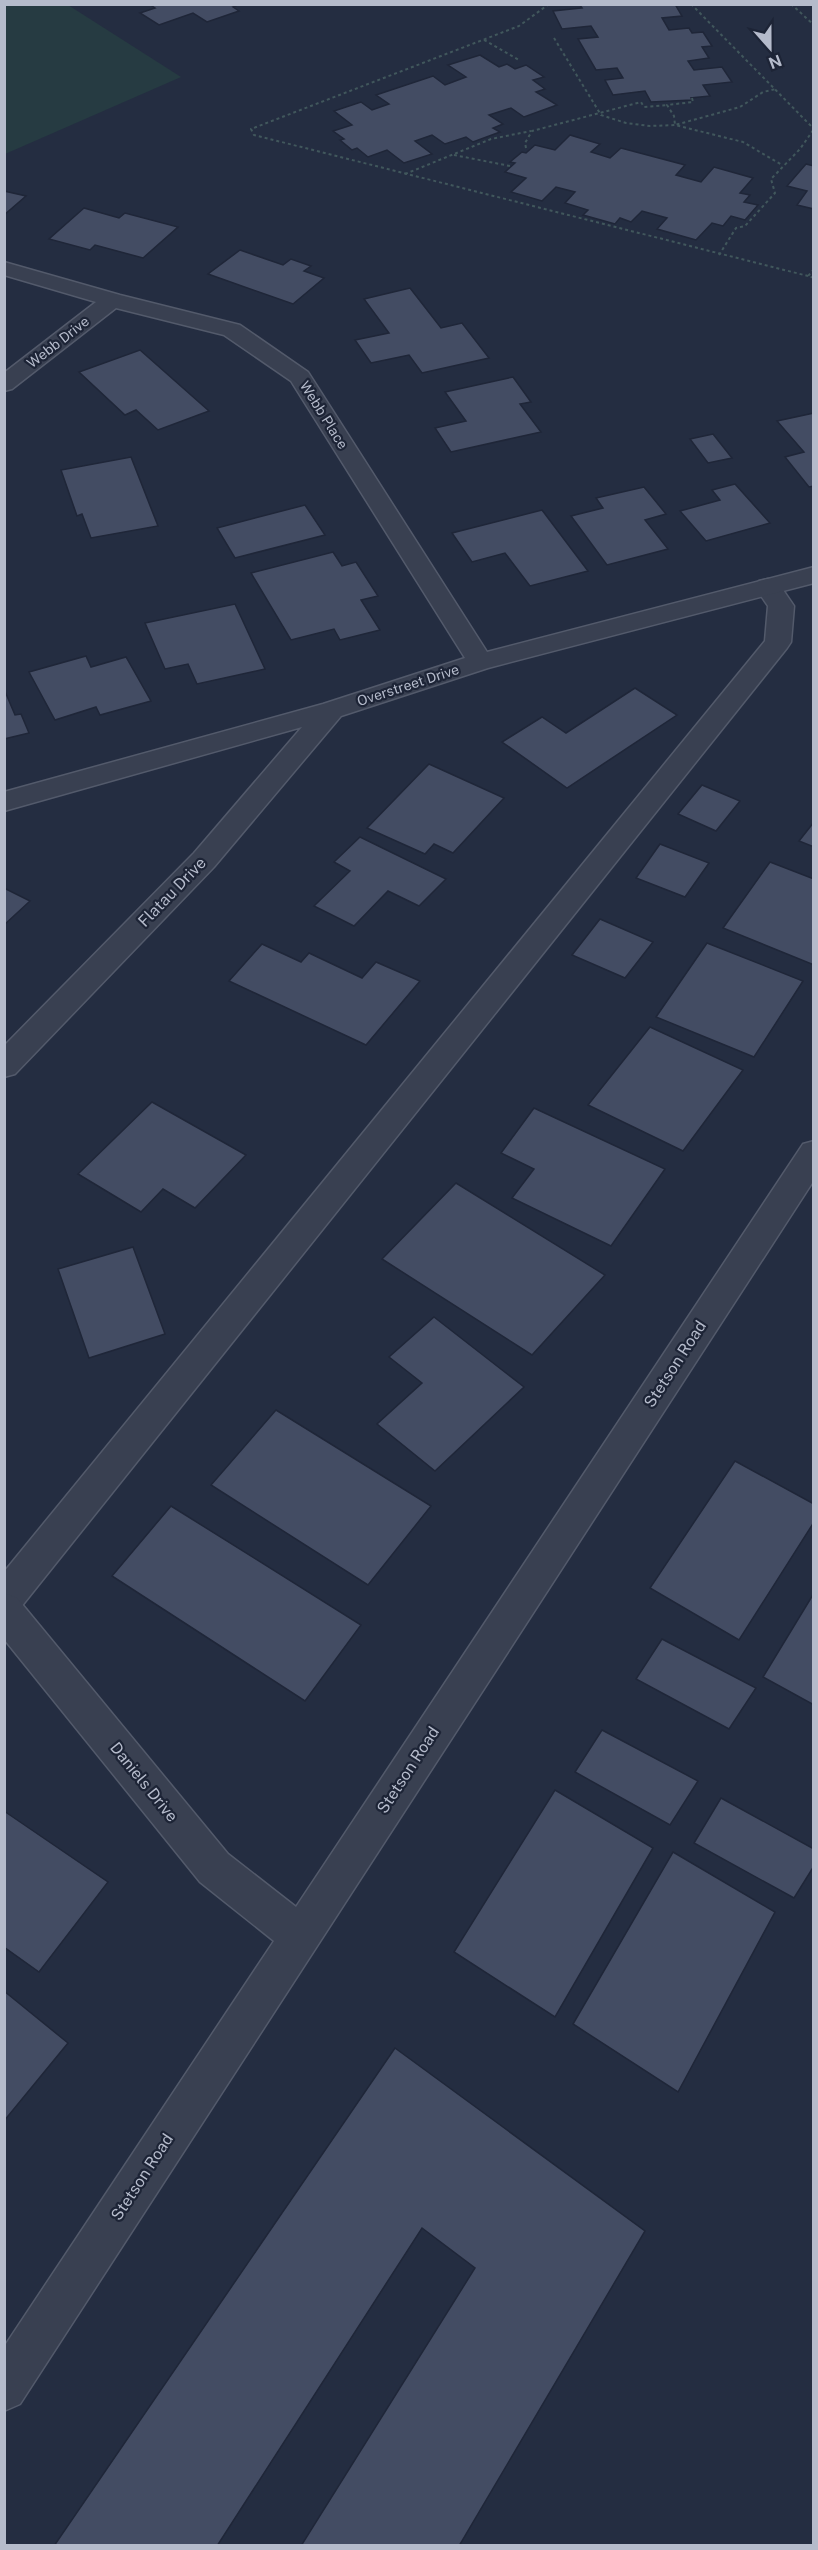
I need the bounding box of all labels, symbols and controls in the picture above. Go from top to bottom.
north arrow [740,18,800,78]
text: N [766,50,784,73]
street label: Webb Drive [24,313,92,371]
street label: Webb Place [297,378,351,452]
street label: Overstreet Drive [355,661,461,709]
street label: Flatau Drive [134,853,210,931]
street label: Stetson Road [640,1317,710,1411]
street label: Stetson Road [373,1723,443,1817]
street label: Daniels Drive [106,1738,182,1826]
street label: Stetson Road [107,2130,177,2224]

